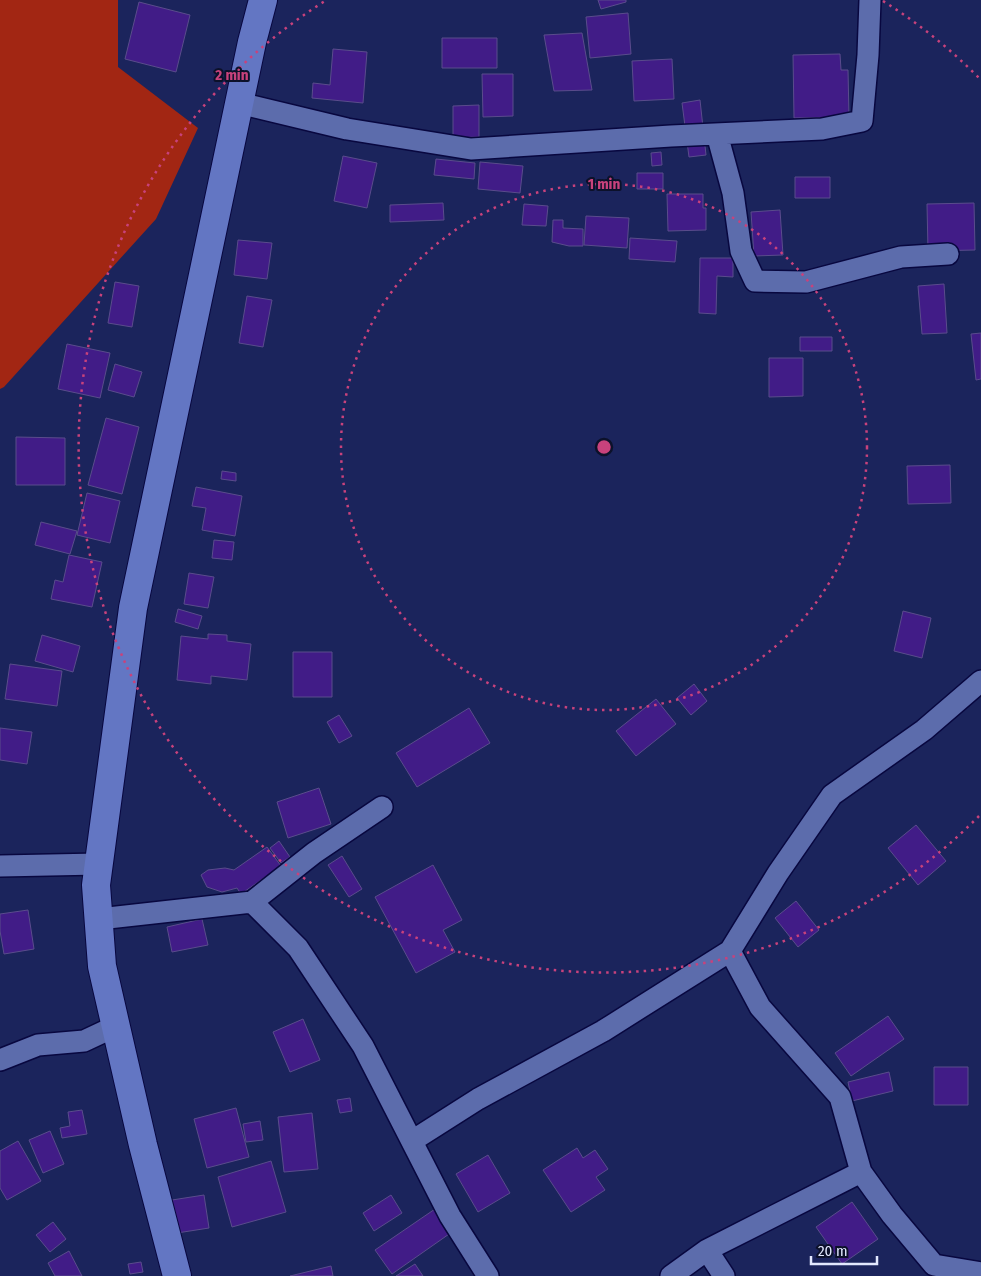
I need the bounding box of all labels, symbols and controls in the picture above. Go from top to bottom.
text: 2 min [214,66,249,84]
text: 1 min [588,175,620,193]
centre of rings [595,438,613,456]
scale bar [811,1234,877,1266]
text: 20 m [818,1242,848,1260]

